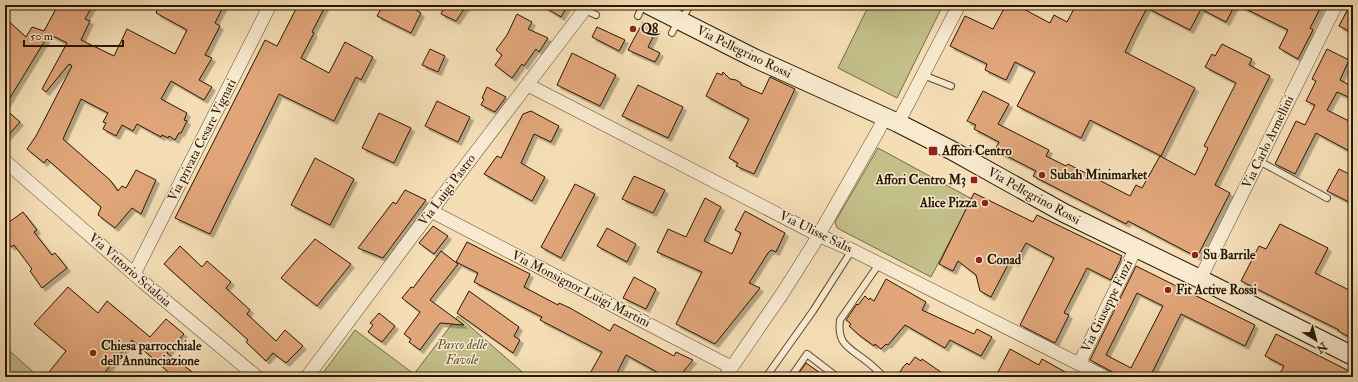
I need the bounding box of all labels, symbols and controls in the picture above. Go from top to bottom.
place label: Q8 [641,21,661,37]
scale bar [24,22,123,48]
street label: Via Pellegrino Rossi [694,22,795,82]
marker: Q8 [628,24,638,34]
text: 50 m [30,29,54,44]
street label: Via privata Cesare Vignati [164,76,241,204]
street label: Via Carlo Armellini [1239,92,1298,191]
place label: Affori Centro [941,143,1013,159]
marker: Affori Centro [927,145,939,157]
street label: Via Luigi Pastro [415,151,479,229]
street label: Via Pellegrino Rossi [985,164,1084,228]
place label: Subah Minimarket [1050,167,1148,183]
marker: Subah Minimarket [1037,170,1047,180]
place label: Affori Centro M3 [875,172,966,188]
marker: Affori Centro M3 [969,175,979,185]
place label: Alice Pizza [919,195,978,211]
marker: Alice Pizza [980,198,990,208]
street label: Via Ulisse Salis [777,207,856,257]
street label: Via Vittorio Scialoia [85,230,175,311]
street label: Via Monsignor Luigi Martini [509,247,654,331]
place label: Su Barrile [1203,247,1256,263]
marker: Su Barrile [1190,250,1200,260]
place label: Conad [987,252,1022,268]
marker: Conad [974,255,984,265]
street label: Via Giuseppe Finzi [1078,257,1137,355]
place label: Fit Active Rossi [1176,282,1258,298]
marker: Fit Active Rossi [1163,285,1173,295]
north arrow [1296,320,1336,360]
park label: Parco delle Favole [436,337,488,368]
place label: Chiesa parrocchiale dell'Annunciazione [101,338,202,369]
text: N [1313,339,1330,356]
marker: Chiesa parrocchiale dell'Annunciazione [88,348,98,358]

